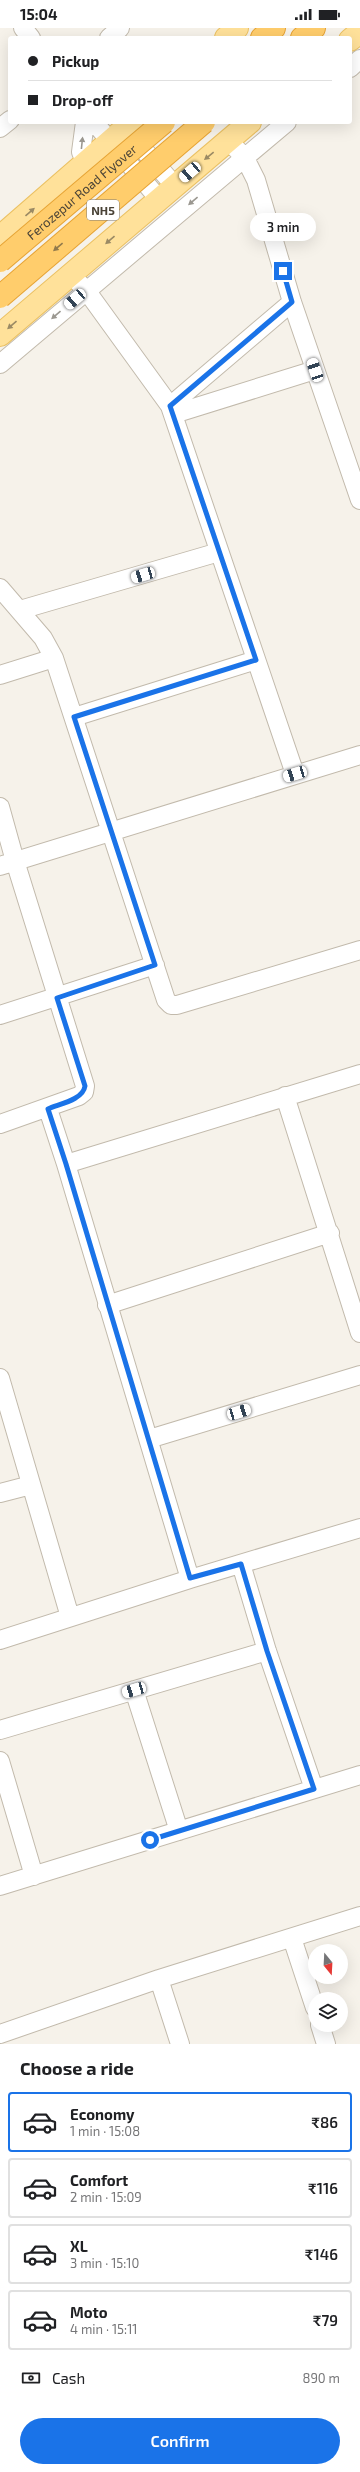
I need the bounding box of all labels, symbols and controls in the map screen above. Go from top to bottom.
text: 15:04 [20,5,58,23]
text: Pickup [52,52,99,70]
text: Drop-off [52,91,113,109]
one-way arrow [79,137,85,150]
street label: Ferozepur Road Flyover [23,141,140,243]
one-way arrow [204,151,215,160]
car [177,160,203,184]
one-way arrow [188,197,198,206]
road number: NH5 [87,200,119,220]
one-way arrow [24,207,35,216]
callout: 3 min [250,213,316,241]
text: 3 min [267,219,299,235]
one-way arrow [105,235,115,244]
one-way arrow [52,243,63,252]
route end [274,262,292,280]
car [62,287,88,311]
one-way arrow [51,311,62,320]
one-way arrow [7,320,17,329]
car [305,357,325,383]
car [130,566,156,584]
car [282,765,308,783]
car [226,1403,252,1421]
car [121,1681,147,1699]
route start [141,1831,159,1849]
north arrow [308,1944,348,1984]
map controls [308,1944,348,2032]
button: layers [308,1992,348,2032]
text: Choose a ride [20,2057,134,2079]
icon: car [22,2104,58,2140]
text: Economy [70,2105,135,2123]
text: ₹86 [311,2113,338,2131]
text: 1 min · 15:08 [70,2123,140,2139]
icon: car [22,2170,58,2206]
text: Comfort [70,2171,128,2189]
text: ₹116 [308,2179,338,2197]
text: 2 min · 15:09 [70,2189,142,2205]
icon: car [22,2236,58,2272]
text: XL [70,2237,88,2255]
text: ₹146 [305,2245,338,2263]
text: 3 min · 15:10 [70,2255,139,2271]
icon: car [22,2302,58,2338]
text: Moto [70,2303,108,2321]
text: ₹79 [313,2311,338,2329]
text: 4 min · 15:11 [70,2321,137,2337]
icon: cash [20,2367,42,2389]
text: Cash [52,2369,85,2387]
text: 890 m [303,2370,340,2386]
button: Confirm [20,2418,340,2464]

